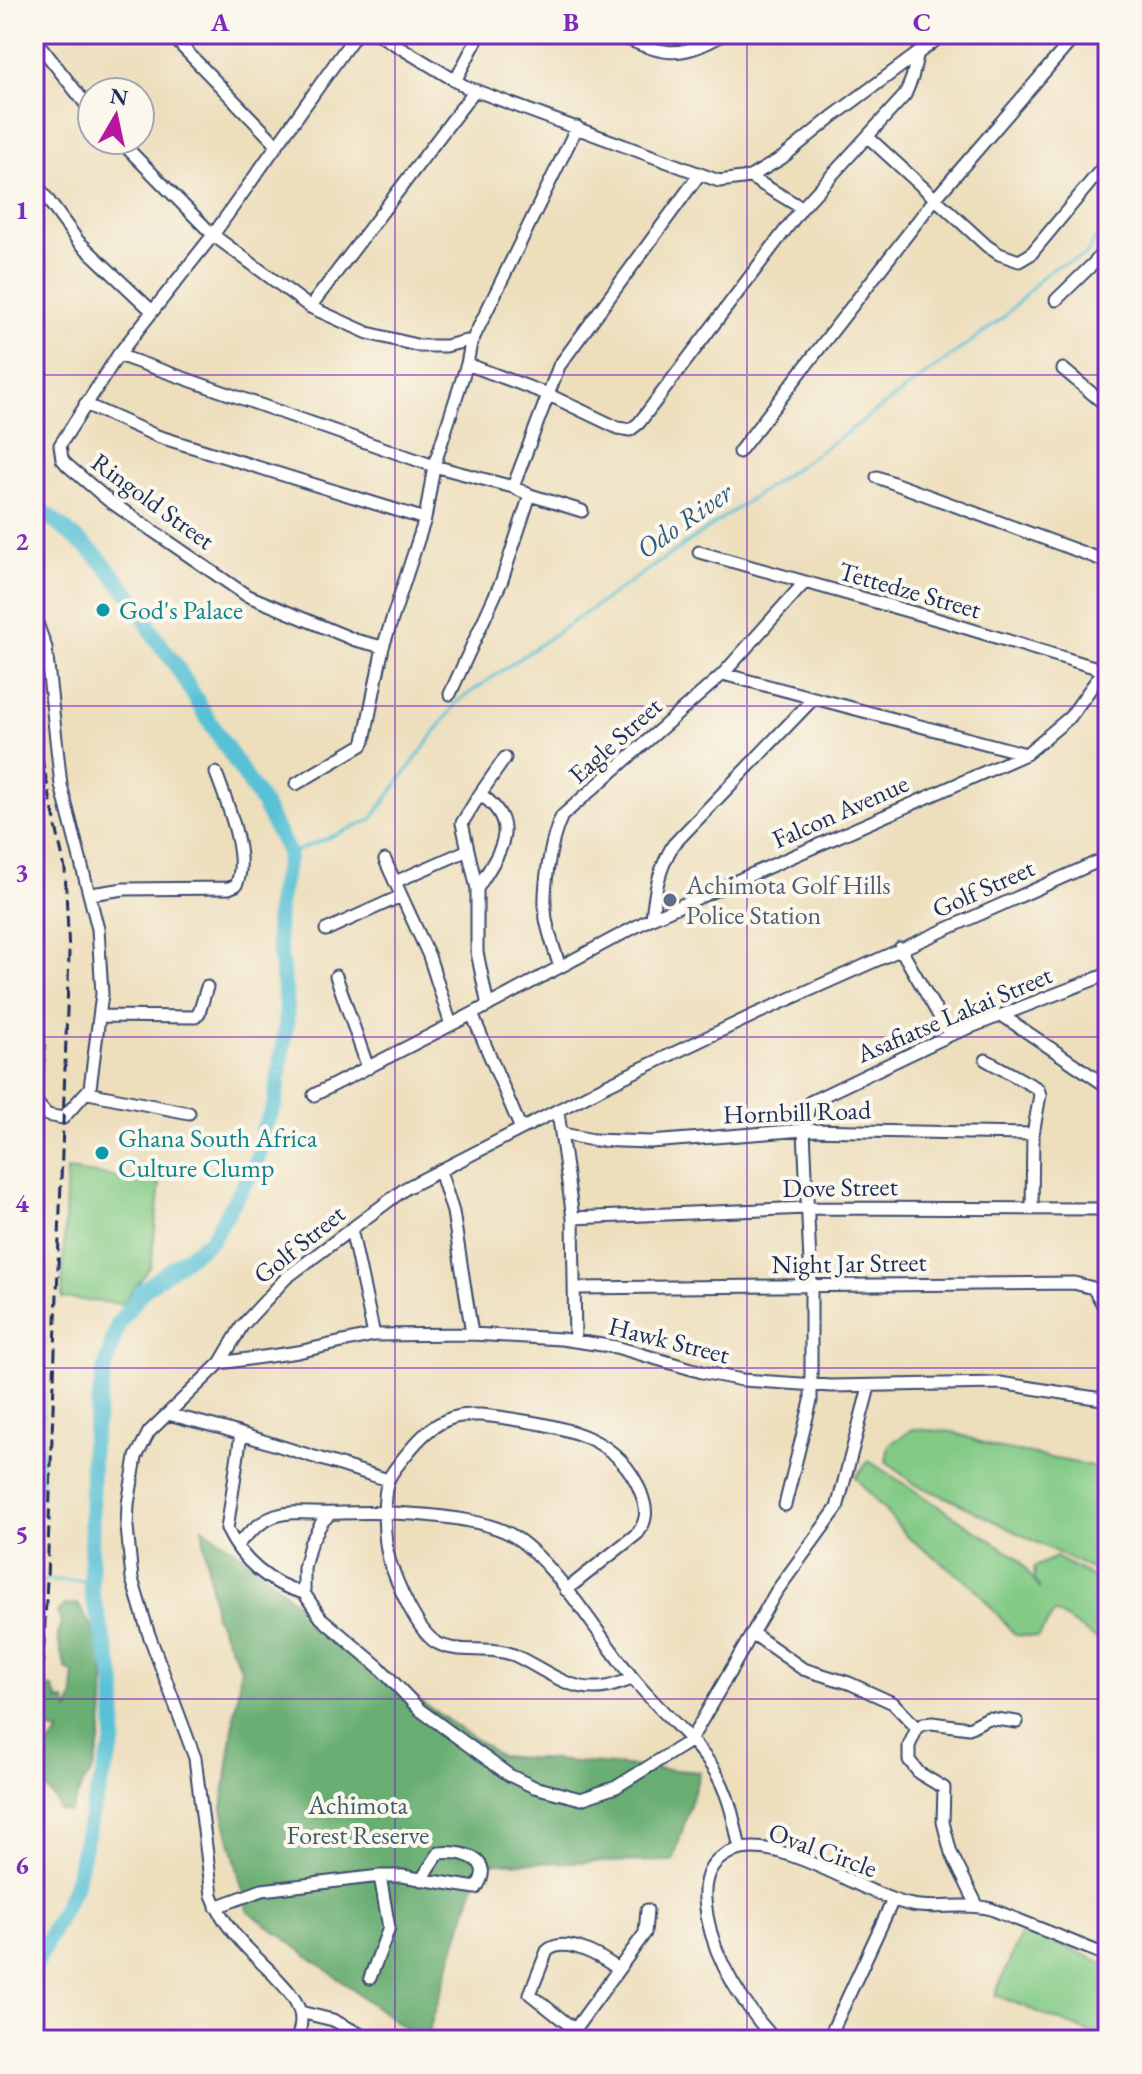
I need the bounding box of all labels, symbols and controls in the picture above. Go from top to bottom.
text: A [210,5,230,39]
text: B [563,5,579,39]
text: C [913,5,931,39]
north arrow [76,76,156,156]
text: N [108,81,130,112]
text: 1 [15,193,29,227]
street label: Ringold Street [85,445,221,557]
water label: Odo River [629,473,740,566]
text: 2 [15,524,29,558]
street label: Tettedze Street [835,553,985,627]
place label: God's Palace [119,593,243,627]
marker: God's Palace [94,601,112,619]
street label: Eagle Street [561,689,669,791]
street label: Falcon Avenue [767,766,913,856]
street label: Golf Street [927,850,1039,926]
text: 3 [15,855,29,889]
place label: Achimota Golf Hills Police Station [685,868,891,932]
marker: Achimota Golf Hills Police Station [661,891,679,909]
street label: Asafiatse Lakai Street [850,957,1057,1071]
street label: Hornbill Road [722,1092,872,1132]
place label: Ghana South Africa Culture Clump [118,1121,318,1185]
marker: Ghana South Africa Culture Clump [93,1144,111,1162]
street label: Dove Street [782,1169,898,1205]
text: 4 [15,1186,29,1220]
street label: Golf Street [246,1197,352,1291]
street label: Night Jar Street [771,1245,927,1281]
street label: Hawk Street [605,1309,733,1371]
text: 5 [15,1517,29,1551]
park label: Achimota Forest Reserve [287,1788,429,1852]
street label: Oval Circle [764,1815,882,1885]
text: 6 [15,1848,29,1882]

